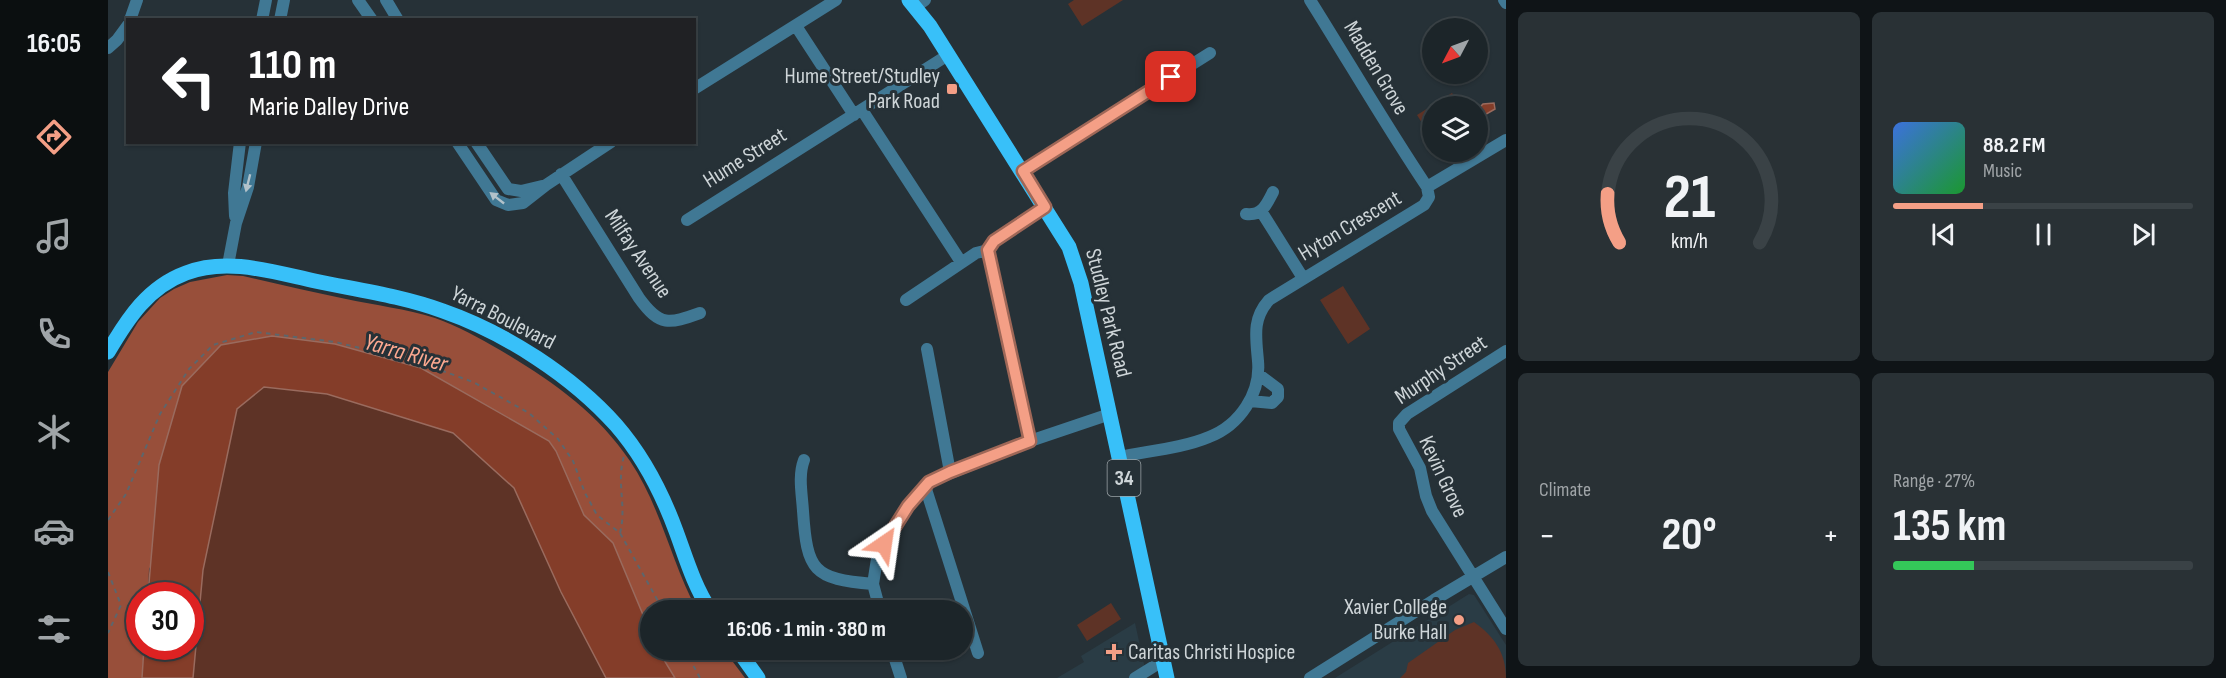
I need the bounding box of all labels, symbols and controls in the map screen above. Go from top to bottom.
street label: Madden Grove [1337,16,1415,120]
north arrow [1422,18,1488,84]
map controls [1422,18,1488,162]
text: 16:05 [27,28,81,60]
text: 110 m [249,40,336,91]
icon: left [150,42,228,120]
pin [1145,51,1196,102]
icon: arrive [1154,60,1187,93]
place label: Hume Street/Studley Park Road [785,63,941,115]
marker: Hume Street/Studley Park Road [945,82,959,96]
text: Marie Dalley Drive [249,91,409,123]
button: layers [1422,96,1488,162]
icon: directions [33,116,75,158]
street label: Hume Street [698,122,792,194]
text: 88.2 FM [1983,132,2045,159]
text: Music [1983,159,2022,183]
text: 21 [1663,162,1715,237]
one-way arrow [243,174,253,192]
street label: Hyton Crescent [1294,185,1407,267]
one-way arrow [489,191,505,204]
street label: Milfay Avenue [598,204,678,304]
icon: music [33,215,75,257]
icon: previous [1927,218,1960,251]
icon: pause [2027,218,2060,251]
icon: next [2127,218,2160,251]
text: km/h [1670,230,1708,255]
street label: Studley Park Road [1079,246,1137,380]
street label: Yarra Boulevard [446,280,560,356]
icon: phone [33,313,75,355]
water label: Yarra River [361,327,452,379]
street label: Murphy Street [1390,329,1492,411]
icon: climate [33,411,75,453]
street label: Kevin Grove [1412,432,1474,522]
road number: 34 [1108,460,1140,496]
text: Range · 27% [1893,469,1975,493]
text: Climate [1539,478,1591,502]
text: 135 km [1893,499,2006,554]
text: 20° [1661,508,1717,563]
icon: car [33,510,75,552]
position arrow [852,512,916,576]
text: − [1539,516,1555,556]
text: + [1823,516,1839,556]
speed limit sign: 30 [126,582,204,660]
place label: Xavier College Burke Hall [1343,594,1447,646]
icon: filters [33,608,75,650]
marker: Xavier College Burke Hall [1452,613,1466,627]
text: 16:06 · 1 min · 380 m [727,616,886,643]
place label: Caritas Christi Hospice [1128,639,1295,666]
marker: Caritas Christi Hospice [1105,643,1123,661]

